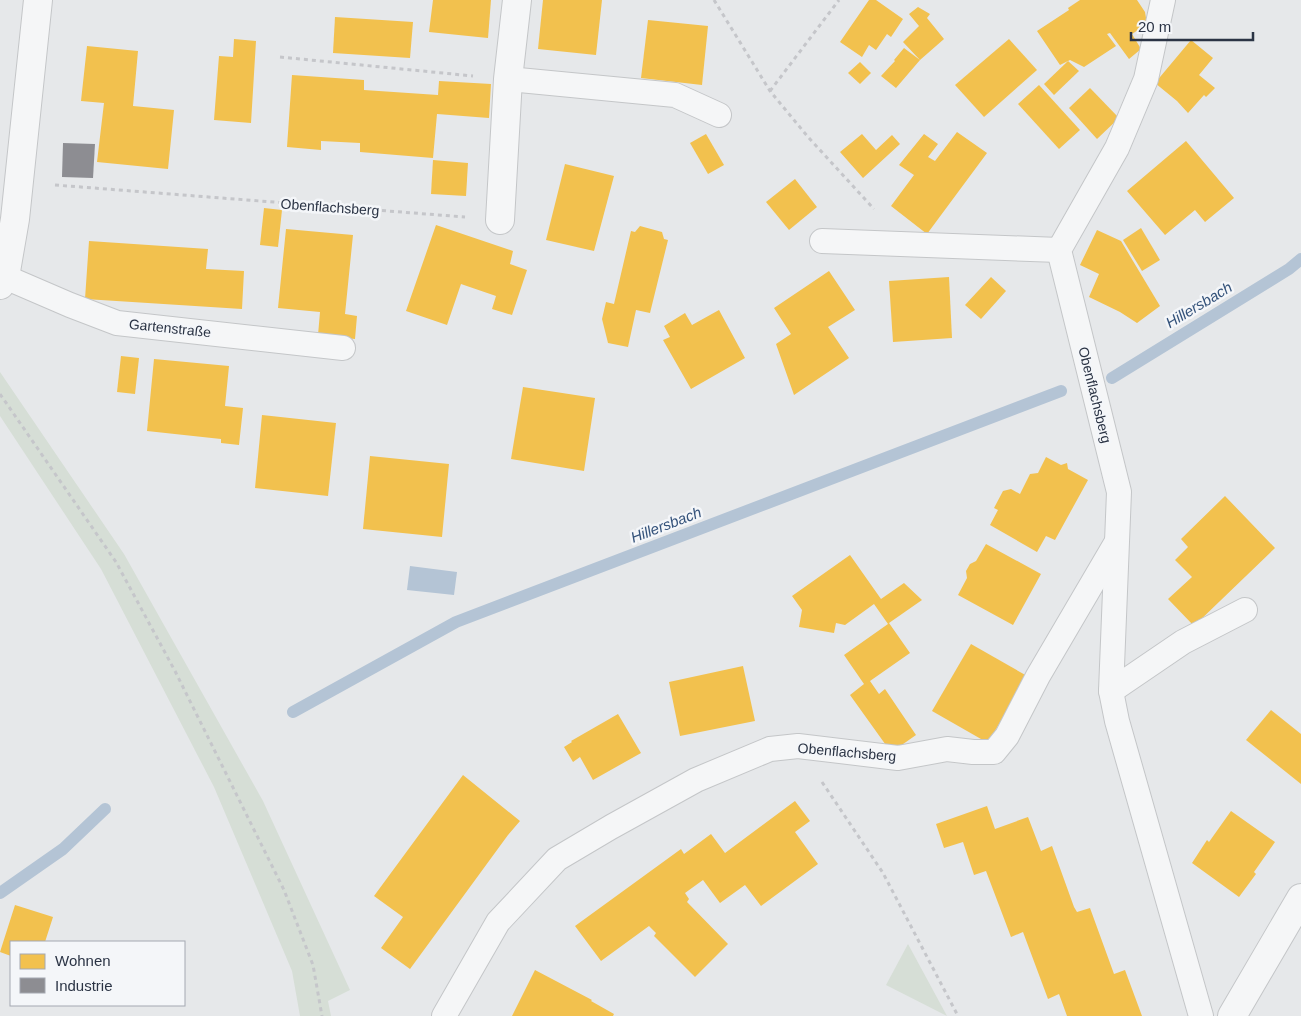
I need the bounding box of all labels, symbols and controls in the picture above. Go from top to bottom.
scale bar [1131,10,1254,42]
text: 20 m [1138,18,1171,35]
street label: Obenflachsberg [280,196,380,218]
water label: Hillersbach [1163,278,1235,331]
street label: Gartenstraße [128,316,212,340]
street label: Obenflachsberg [1075,345,1115,445]
water label: Hillersbach [628,503,704,546]
street label: Obenflachsberg [797,740,897,764]
legend [10,941,185,1006]
text: Wohnen [55,952,111,969]
text: Industrie [55,977,113,994]

